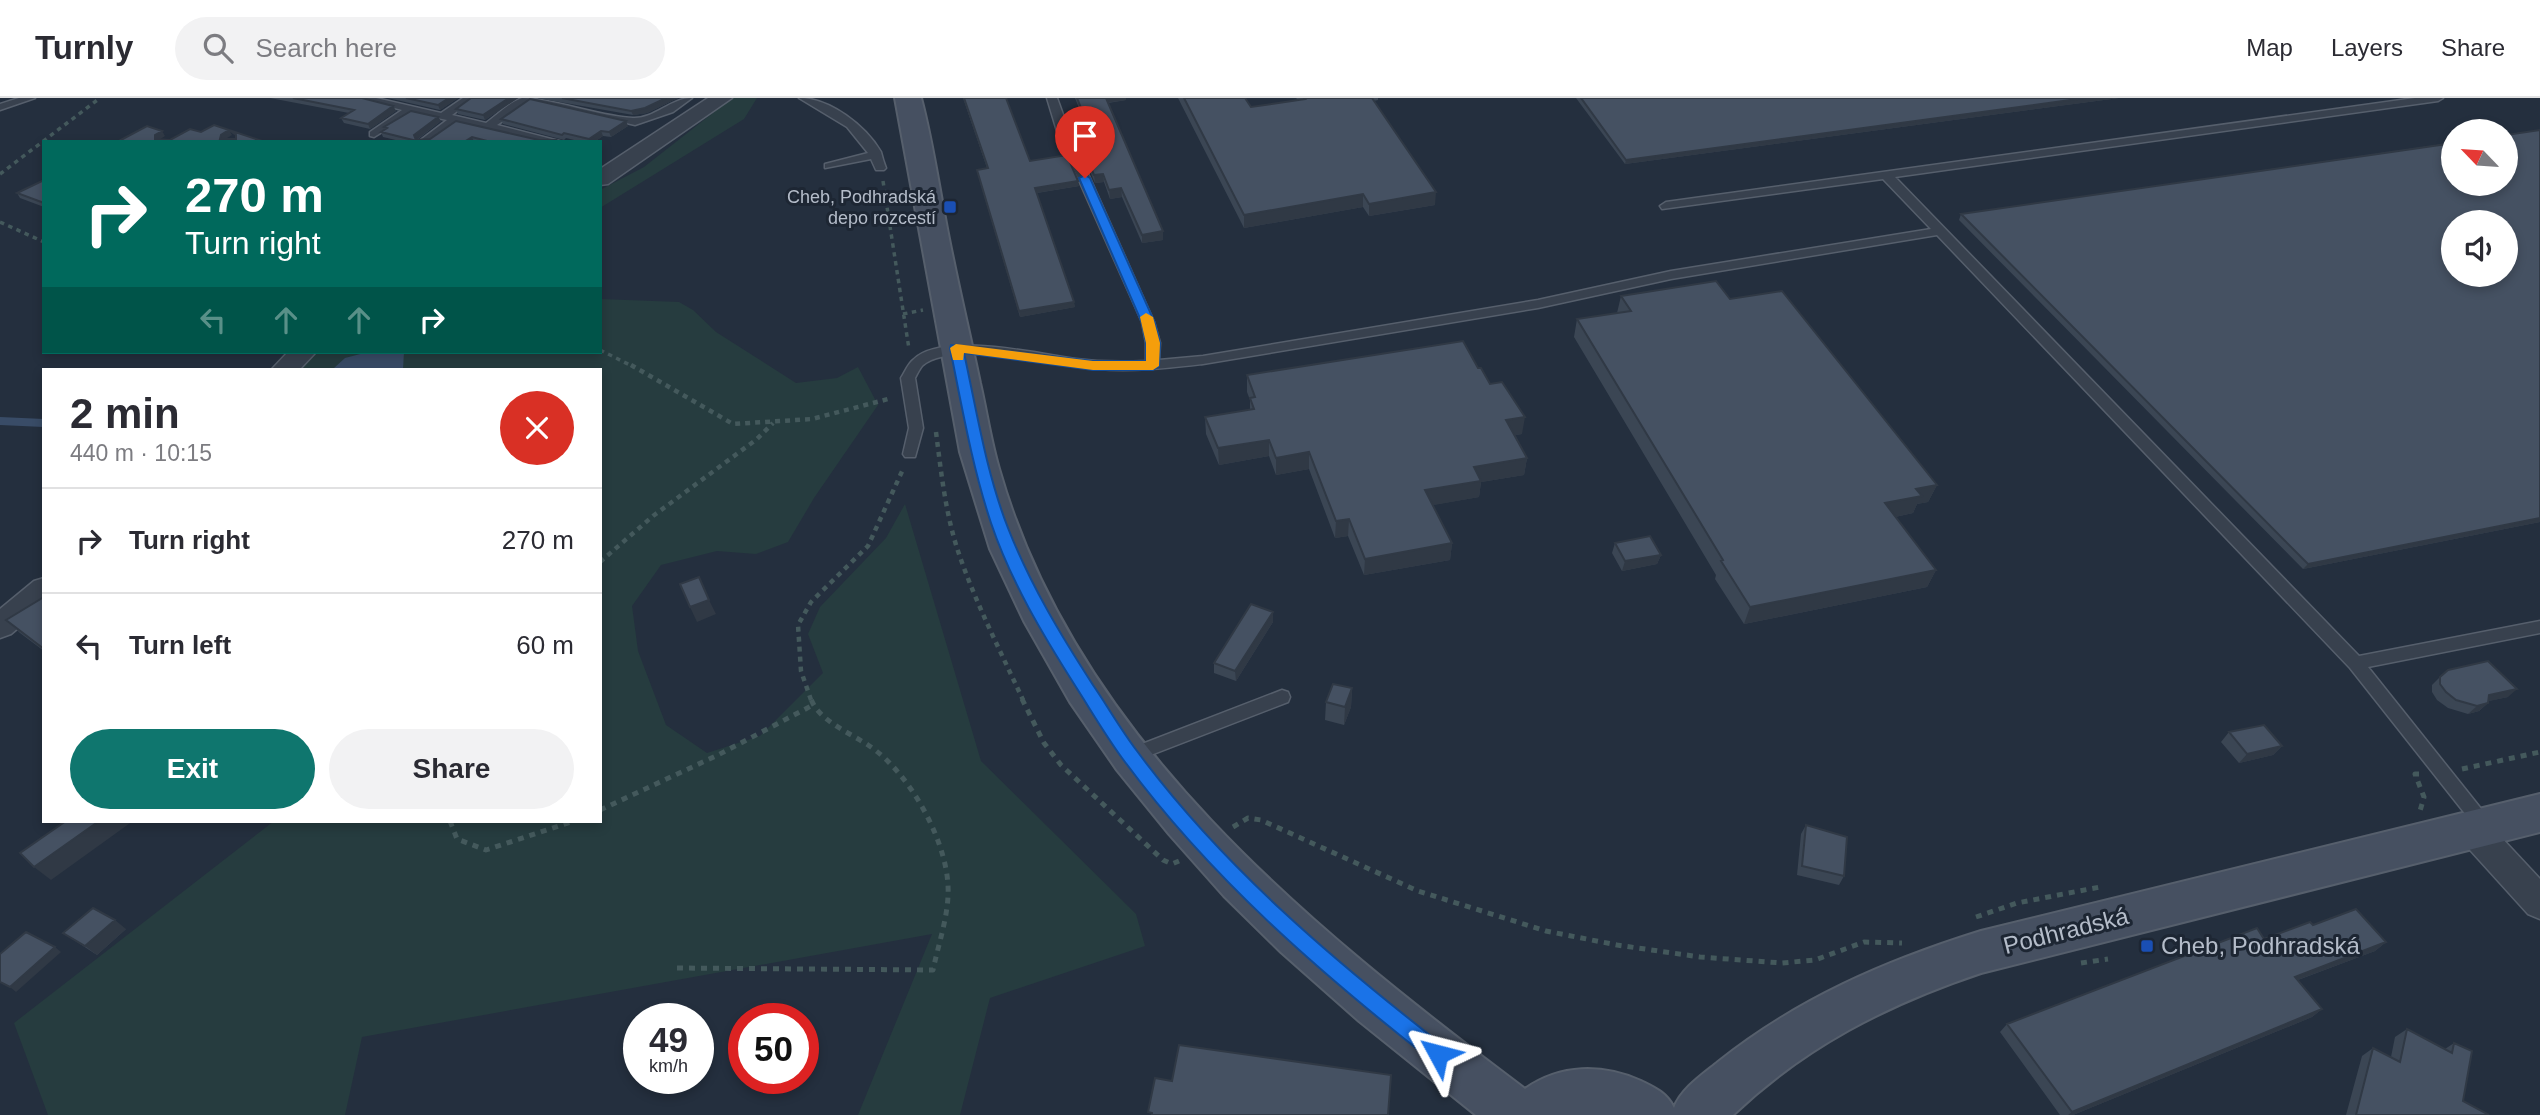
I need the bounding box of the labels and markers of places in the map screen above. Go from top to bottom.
pin [1055,106,1115,178]
place label: Cheb, Podhradská depo rozcestí [787,187,937,228]
marker: Cheb, Podhradská depo rozcestí [942,199,958,215]
place label: Cheb, Podhradská [2161,932,2360,959]
marker: Cheb, Podhradská [2139,938,2155,954]

